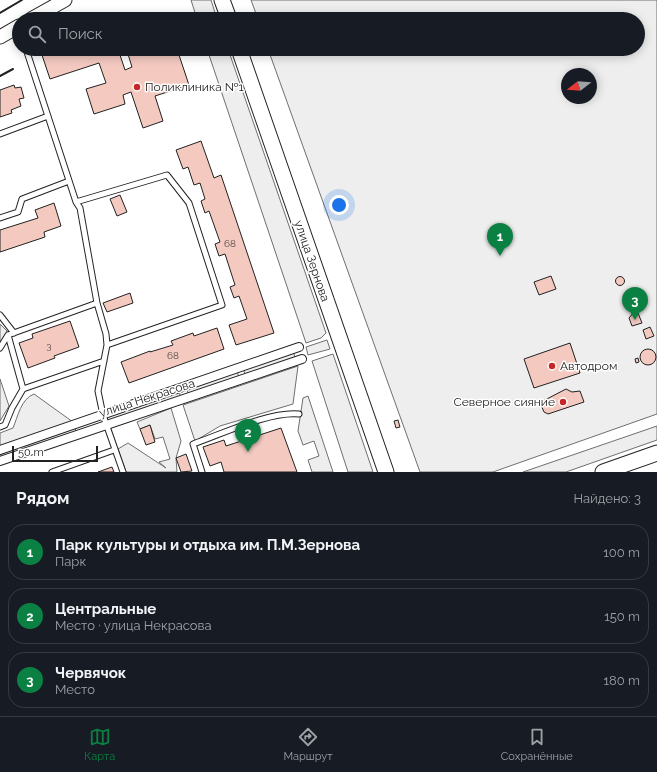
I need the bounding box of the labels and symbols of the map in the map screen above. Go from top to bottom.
north arrow [561,68,597,104]
place label: Поликлиника №1 [145,80,244,94]
marker: Поликлиника №1 [132,82,142,92]
your location [329,195,349,215]
street label: улица Зернова [292,218,332,304]
pin: 1 [487,223,513,256]
house number: 68 [224,238,236,249]
pin: 3 [622,287,648,320]
house number: 3 [46,340,52,351]
house number: 68 [167,350,179,361]
place label: Автодром [560,359,617,373]
marker: Автодром [547,361,557,371]
street label: улица Некрасова [97,376,197,420]
place label: Северное сияние [454,395,555,409]
marker: Северное сияние [558,397,568,407]
pin: 2 [235,419,261,452]
scale bar [12,444,98,463]

